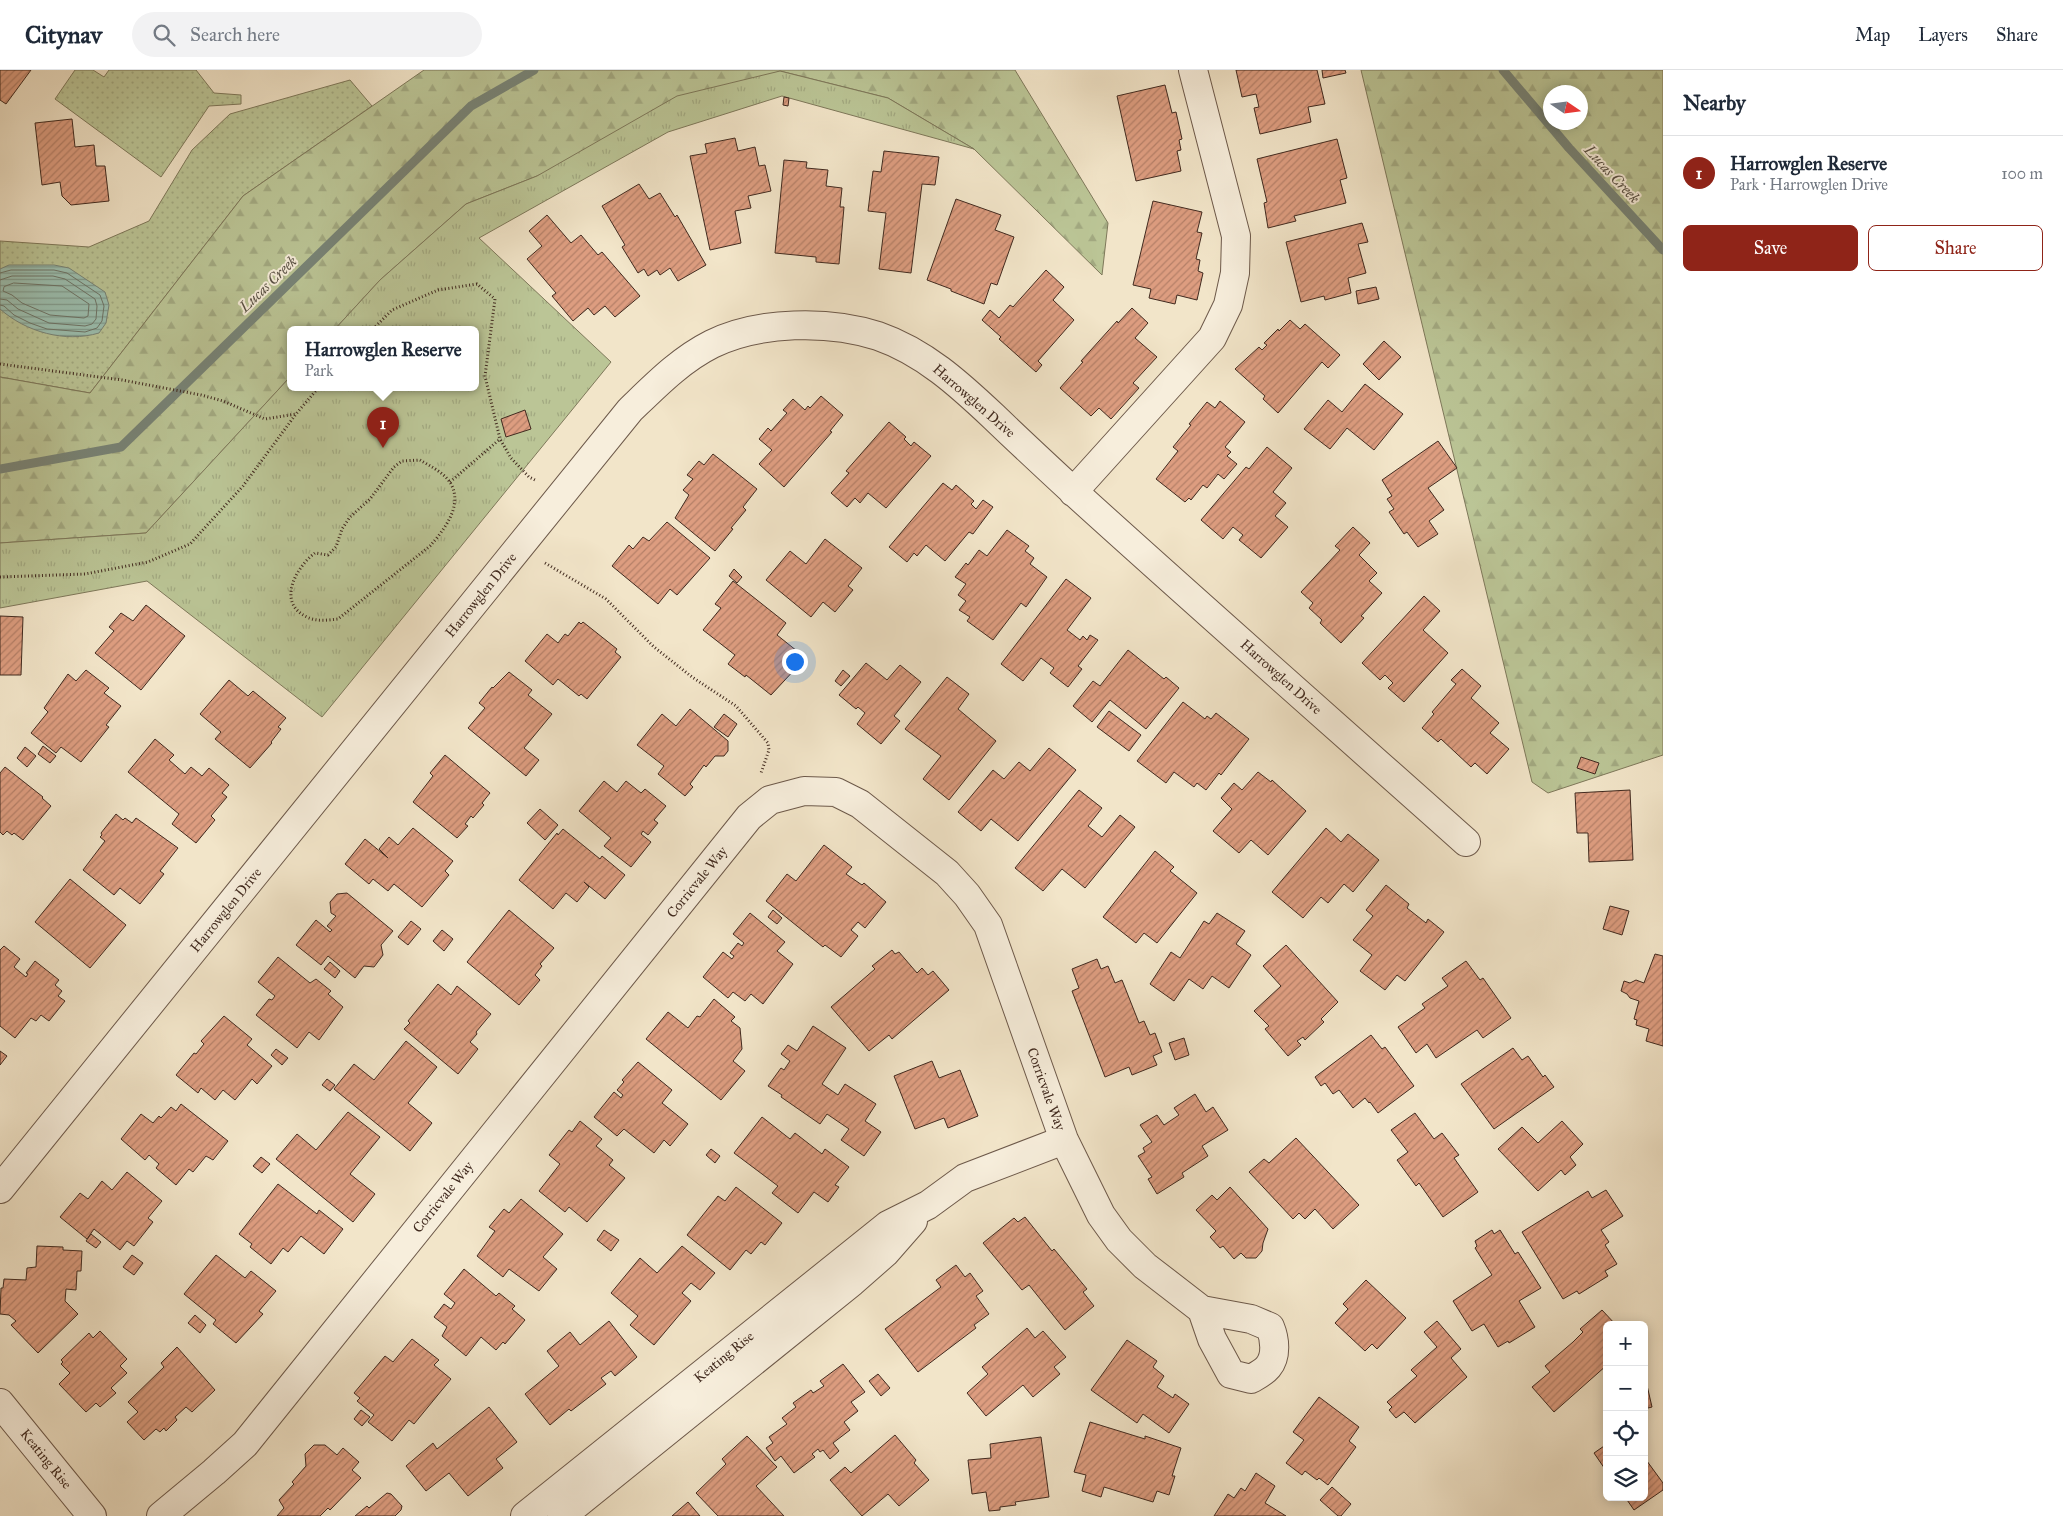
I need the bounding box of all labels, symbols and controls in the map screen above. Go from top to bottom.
search box [132,12,482,57]
text: Citynav [25,20,102,50]
icon: search [150,21,178,49]
text: Search here [190,23,280,46]
text: Map [1855,24,1890,46]
text: Layers [1918,24,1968,46]
text: Share [1996,24,2038,46]
north arrow [1543,85,1588,130]
text: Nearby [1683,90,1746,116]
water label: Lucas Creek [1580,140,1644,207]
text: Harrowglen Reserve [1730,152,1887,175]
text: 1 [1696,164,1702,183]
text: 100 m [2001,164,2043,183]
text: Park · Harrowglen Drive [1730,175,1888,194]
button: Save [1683,225,1858,271]
button: Share [1868,225,2043,271]
water label: Lucas Creek [235,252,301,316]
popup [287,326,479,391]
text: Harrowglen Reserve [304,338,462,361]
text: Park [304,361,333,380]
street label: Harrowglen Drive [929,361,1019,442]
pin: 1 [367,407,399,448]
street label: Harrowglen Drive [442,549,520,641]
street label: Harrowglen Drive [1237,636,1325,718]
your location [782,649,808,675]
street label: Corricvale Way [663,843,731,921]
street label: Harrowglen Drive [187,864,265,956]
street label: Corricvale Way [1023,1045,1069,1133]
street label: Corricvale Way [409,1158,477,1236]
map controls [1603,1321,1648,1501]
button: + [1603,1321,1648,1366]
street label: Keating Rise [691,1328,757,1386]
button: − [1603,1366,1648,1411]
button: locate [1603,1411,1648,1456]
street label: Keating Rise [17,1426,75,1492]
button: layers [1603,1456,1648,1501]

